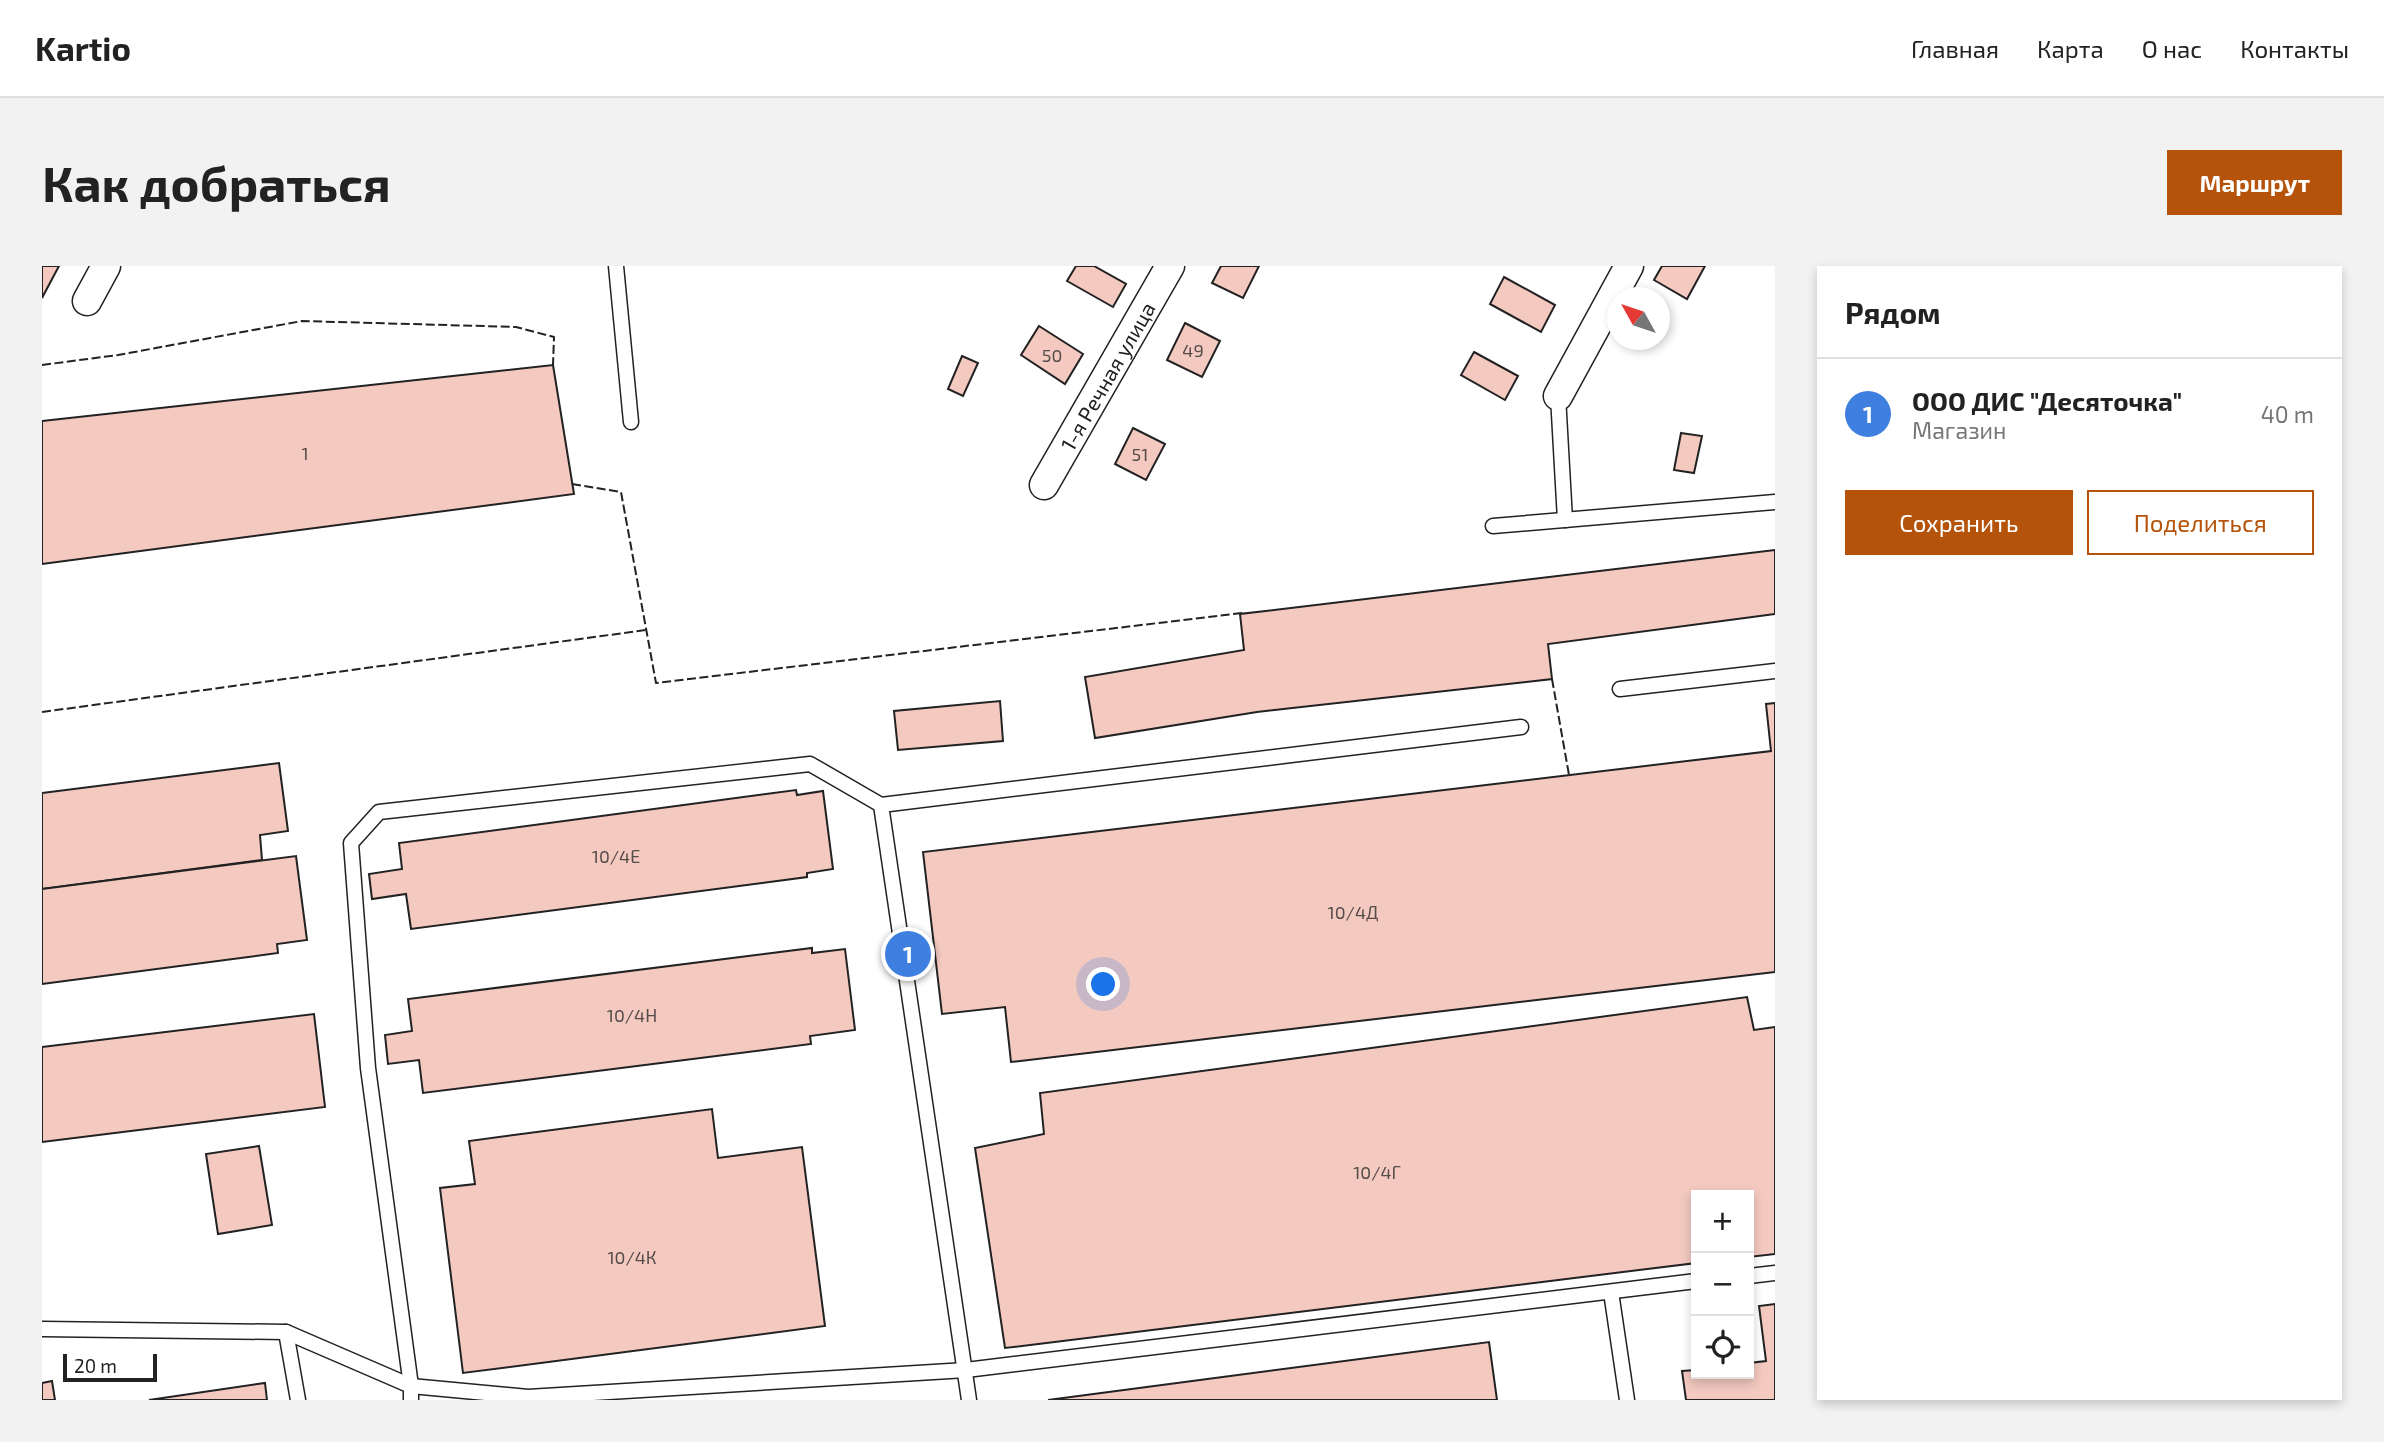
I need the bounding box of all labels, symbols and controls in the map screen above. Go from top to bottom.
text: Kartio [35,28,131,68]
text: Главная [1911,34,1999,63]
text: Карта [2037,34,2104,63]
text: О нас [2142,34,2202,63]
text: Контакты [2240,34,2349,63]
button: Маршрут [2167,150,2342,215]
text: Как добраться [42,153,391,212]
north arrow [1607,287,1670,350]
text: Рядом [1845,294,1941,330]
street label: 1-я Речная улица [1054,297,1159,455]
house number: 49 [1182,339,1204,361]
house number: 50 [1042,344,1062,366]
text: ООО ДИС "Десяточка" [1912,385,2182,416]
text: 1 [1863,400,1873,428]
text: 40 m [2261,400,2314,428]
text: Магазин [1912,416,2006,444]
house number: 1 [301,442,309,464]
house number: 51 [1132,443,1148,465]
button: Сохранить [1845,490,2073,555]
button: Поделиться [2087,490,2314,555]
house number: 10/4Е [592,845,640,867]
house number: 10/4Д [1328,901,1378,923]
pin: 1 [885,928,931,980]
your location [1086,967,1120,1001]
house number: 10/4Н [607,1004,657,1026]
house number: 10/4Г [1353,1161,1401,1183]
map controls [1691,1190,1754,1379]
button: + [1691,1190,1754,1253]
house number: 10/4К [607,1246,657,1268]
button: − [1691,1253,1754,1316]
button: locate [1691,1316,1754,1379]
scale bar [63,1351,158,1383]
text: 20 m [74,1354,117,1377]

